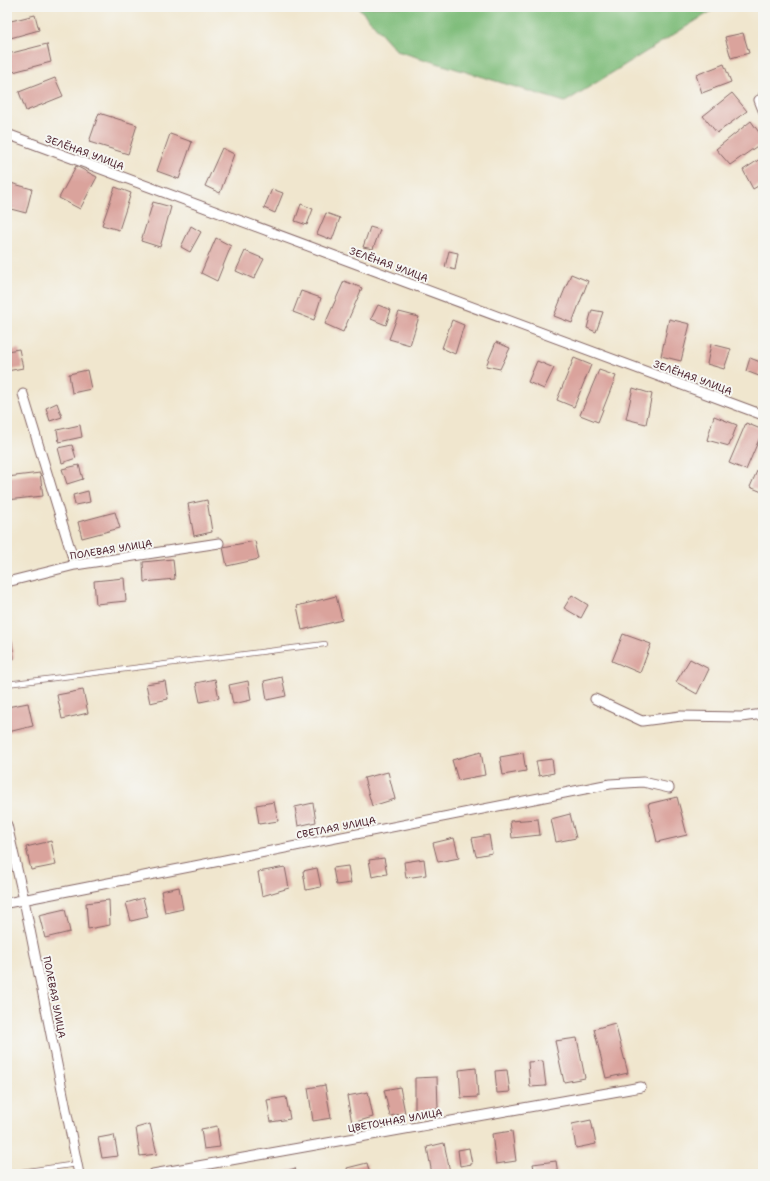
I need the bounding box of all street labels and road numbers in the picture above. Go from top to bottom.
street label: ЗЕЛЁНАЯ УЛИЦА [44,132,126,173]
street label: ЗЕЛЁНАЯ УЛИЦА [348,244,430,285]
street label: ЗЕЛЁНАЯ УЛИЦА [652,357,734,398]
street label: ПОЛЕВАЯ УЛИЦА [69,537,153,562]
street label: СВЕТЛАЯ УЛИЦА [295,813,377,842]
street label: ПОЛЕВАЯ УЛИЦА [40,955,69,1039]
street label: ЦВЕТОЧНАЯ УЛИЦА [347,1106,443,1135]

